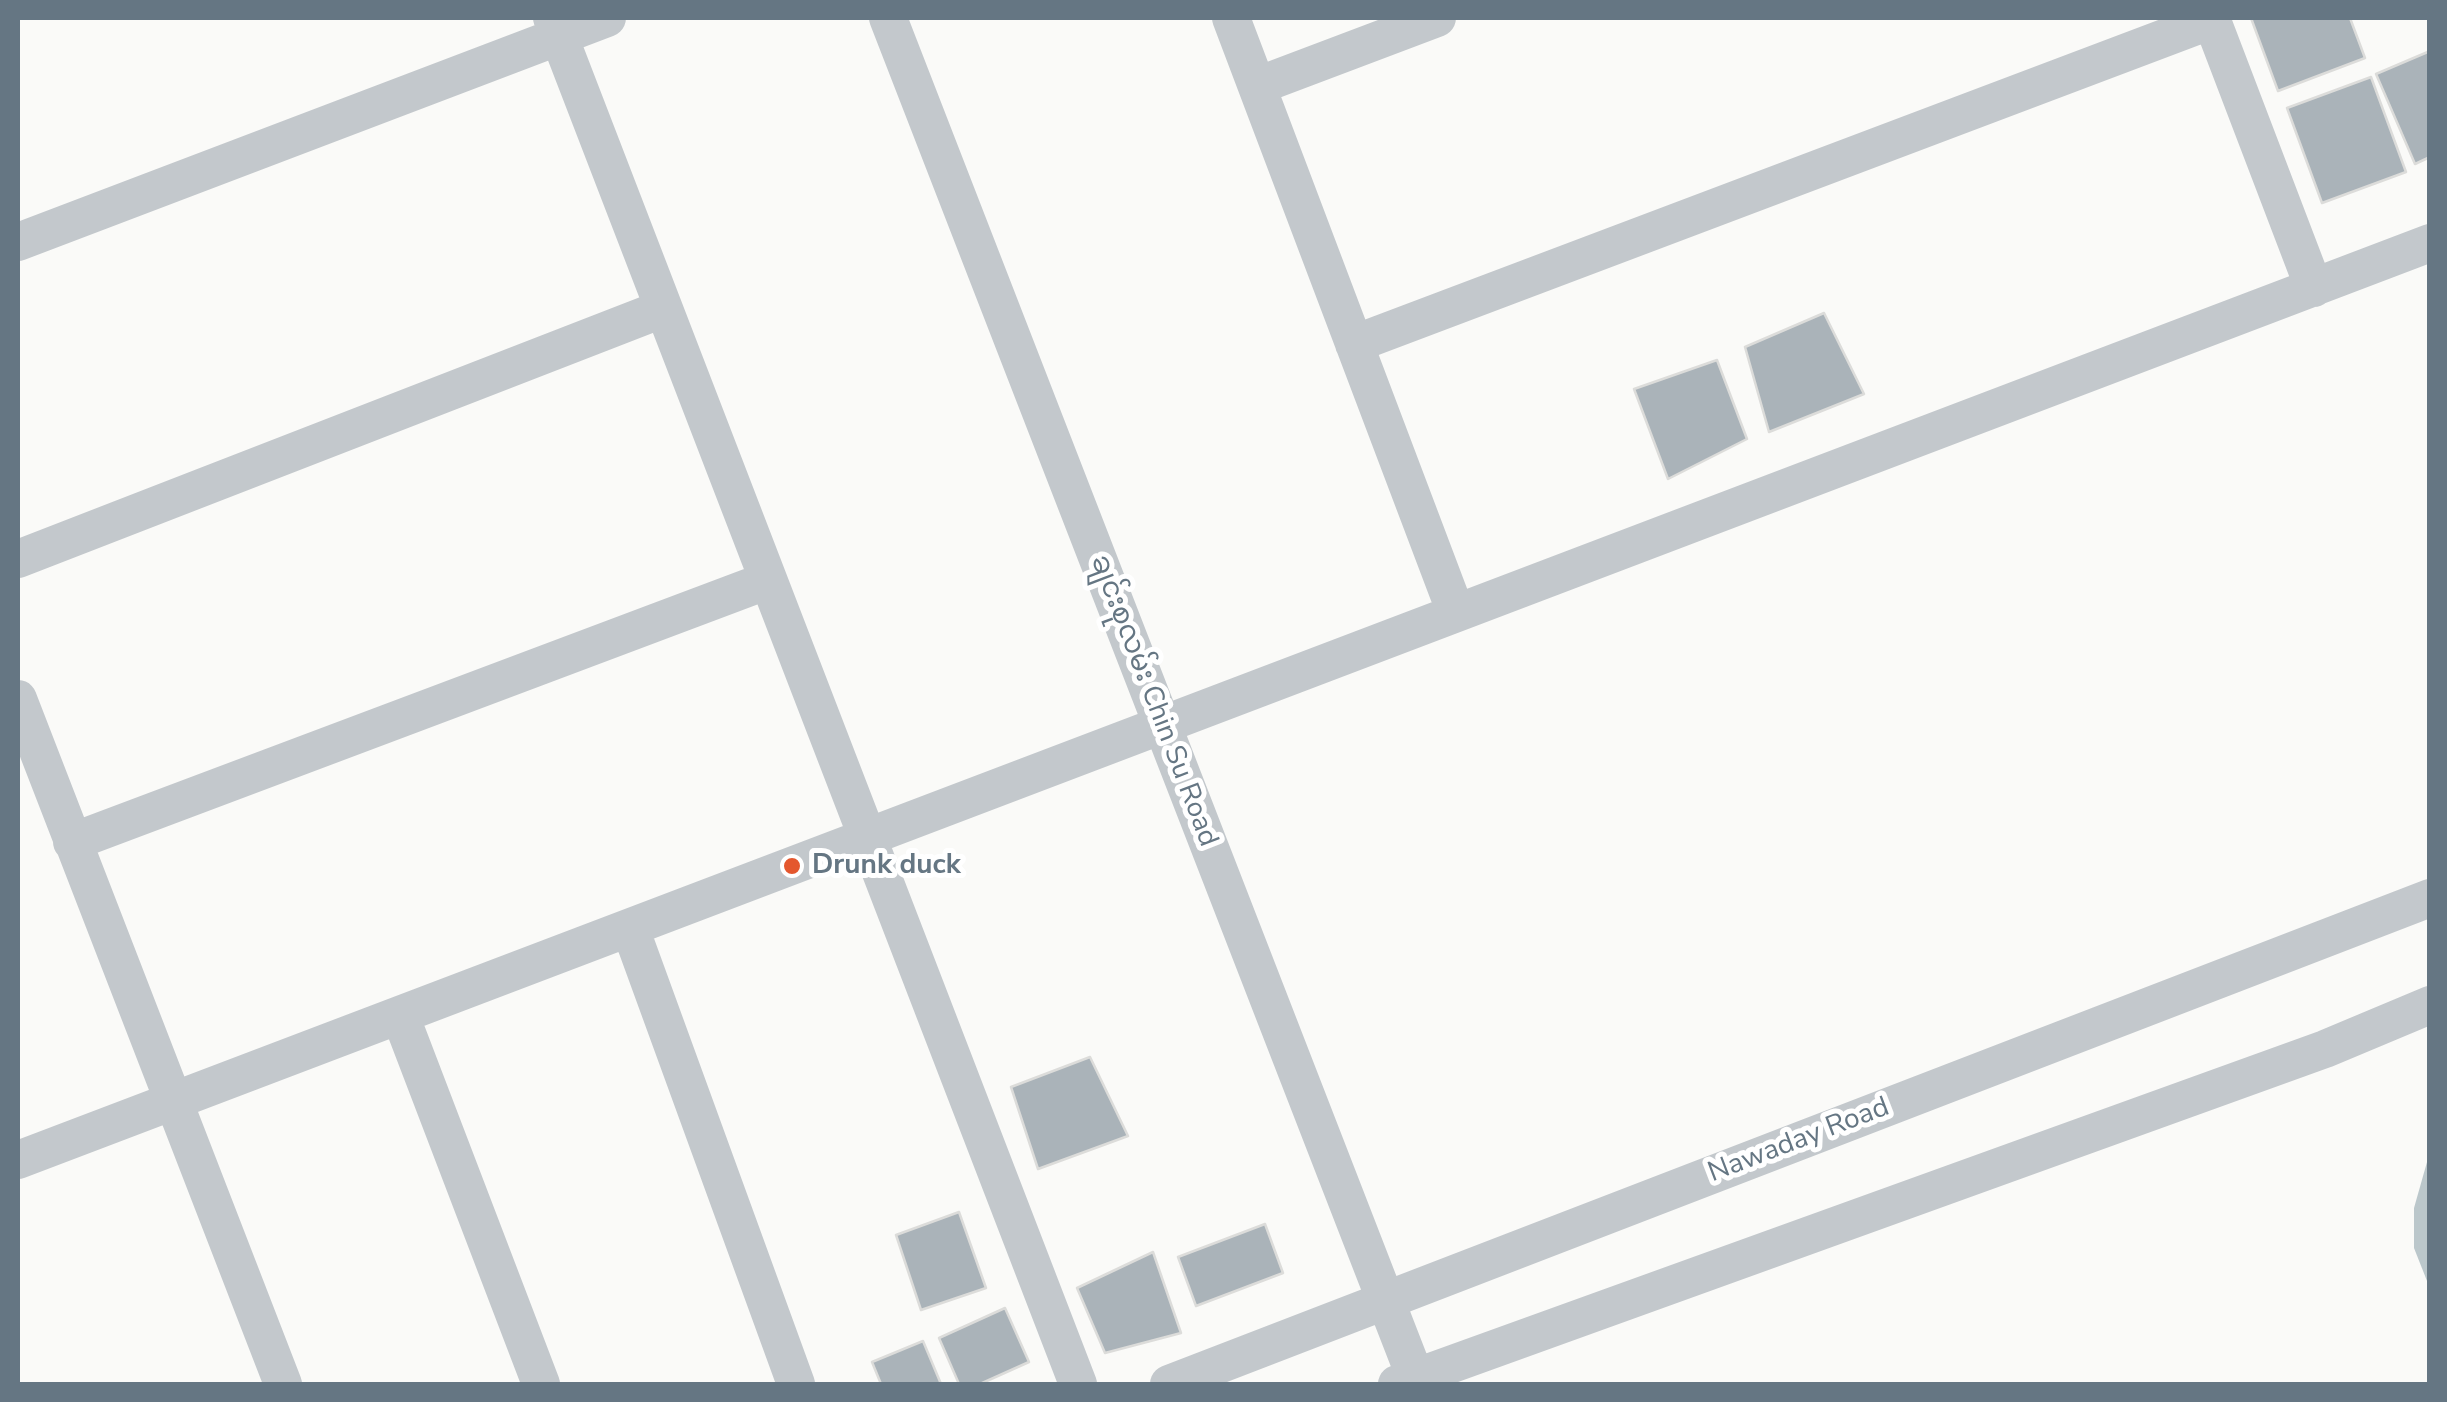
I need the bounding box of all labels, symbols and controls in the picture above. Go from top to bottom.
street label: ချင်းစုလမ်း Chin Su Road [1082,550,1224,852]
place label: Drunk duck [812,849,961,883]
marker: Drunk duck [781,855,803,877]
street label: Nawaday Road [1704,1091,1894,1191]

